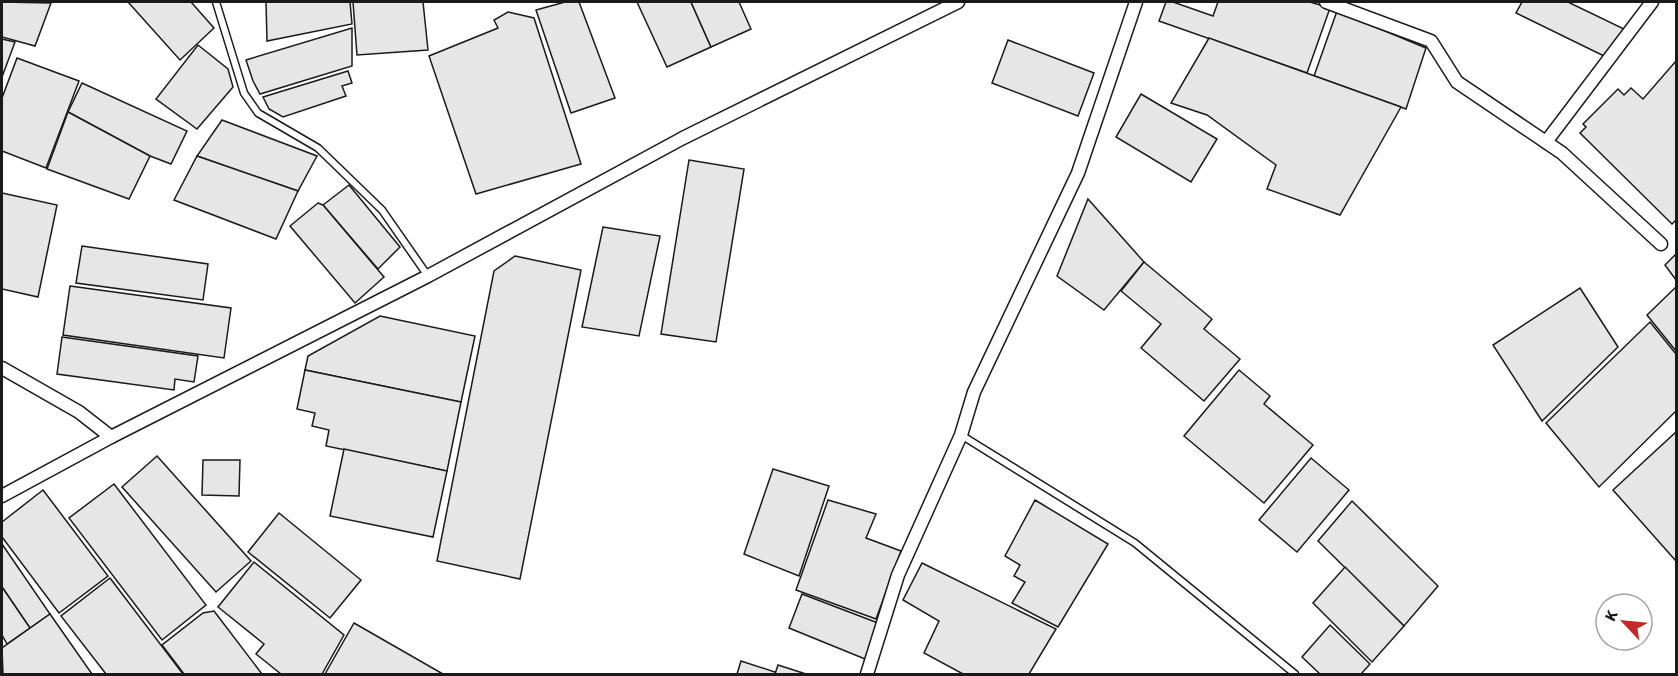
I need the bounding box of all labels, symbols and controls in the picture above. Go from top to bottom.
north arrow [1594,592,1654,652]
text: K [1599,606,1624,625]

